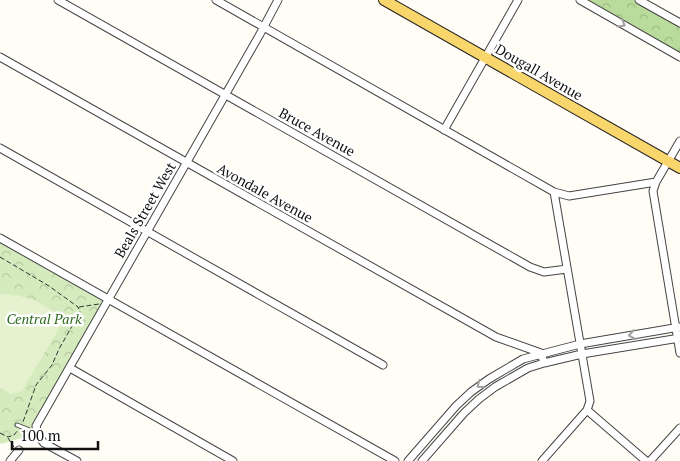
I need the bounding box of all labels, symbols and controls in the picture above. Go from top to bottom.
one-way arrow [617,18,626,28]
street label: Dougall Avenue [492,39,586,104]
street label: Bruce Avenue [276,103,359,160]
street label: Beals Street West [109,158,180,261]
street label: Avondale Avenue [214,158,316,227]
park label: Central Park [6,309,82,328]
one-way arrow [628,330,636,340]
one-way arrow [477,380,486,388]
scale bar [12,418,99,450]
text: 100 m [20,425,61,445]

